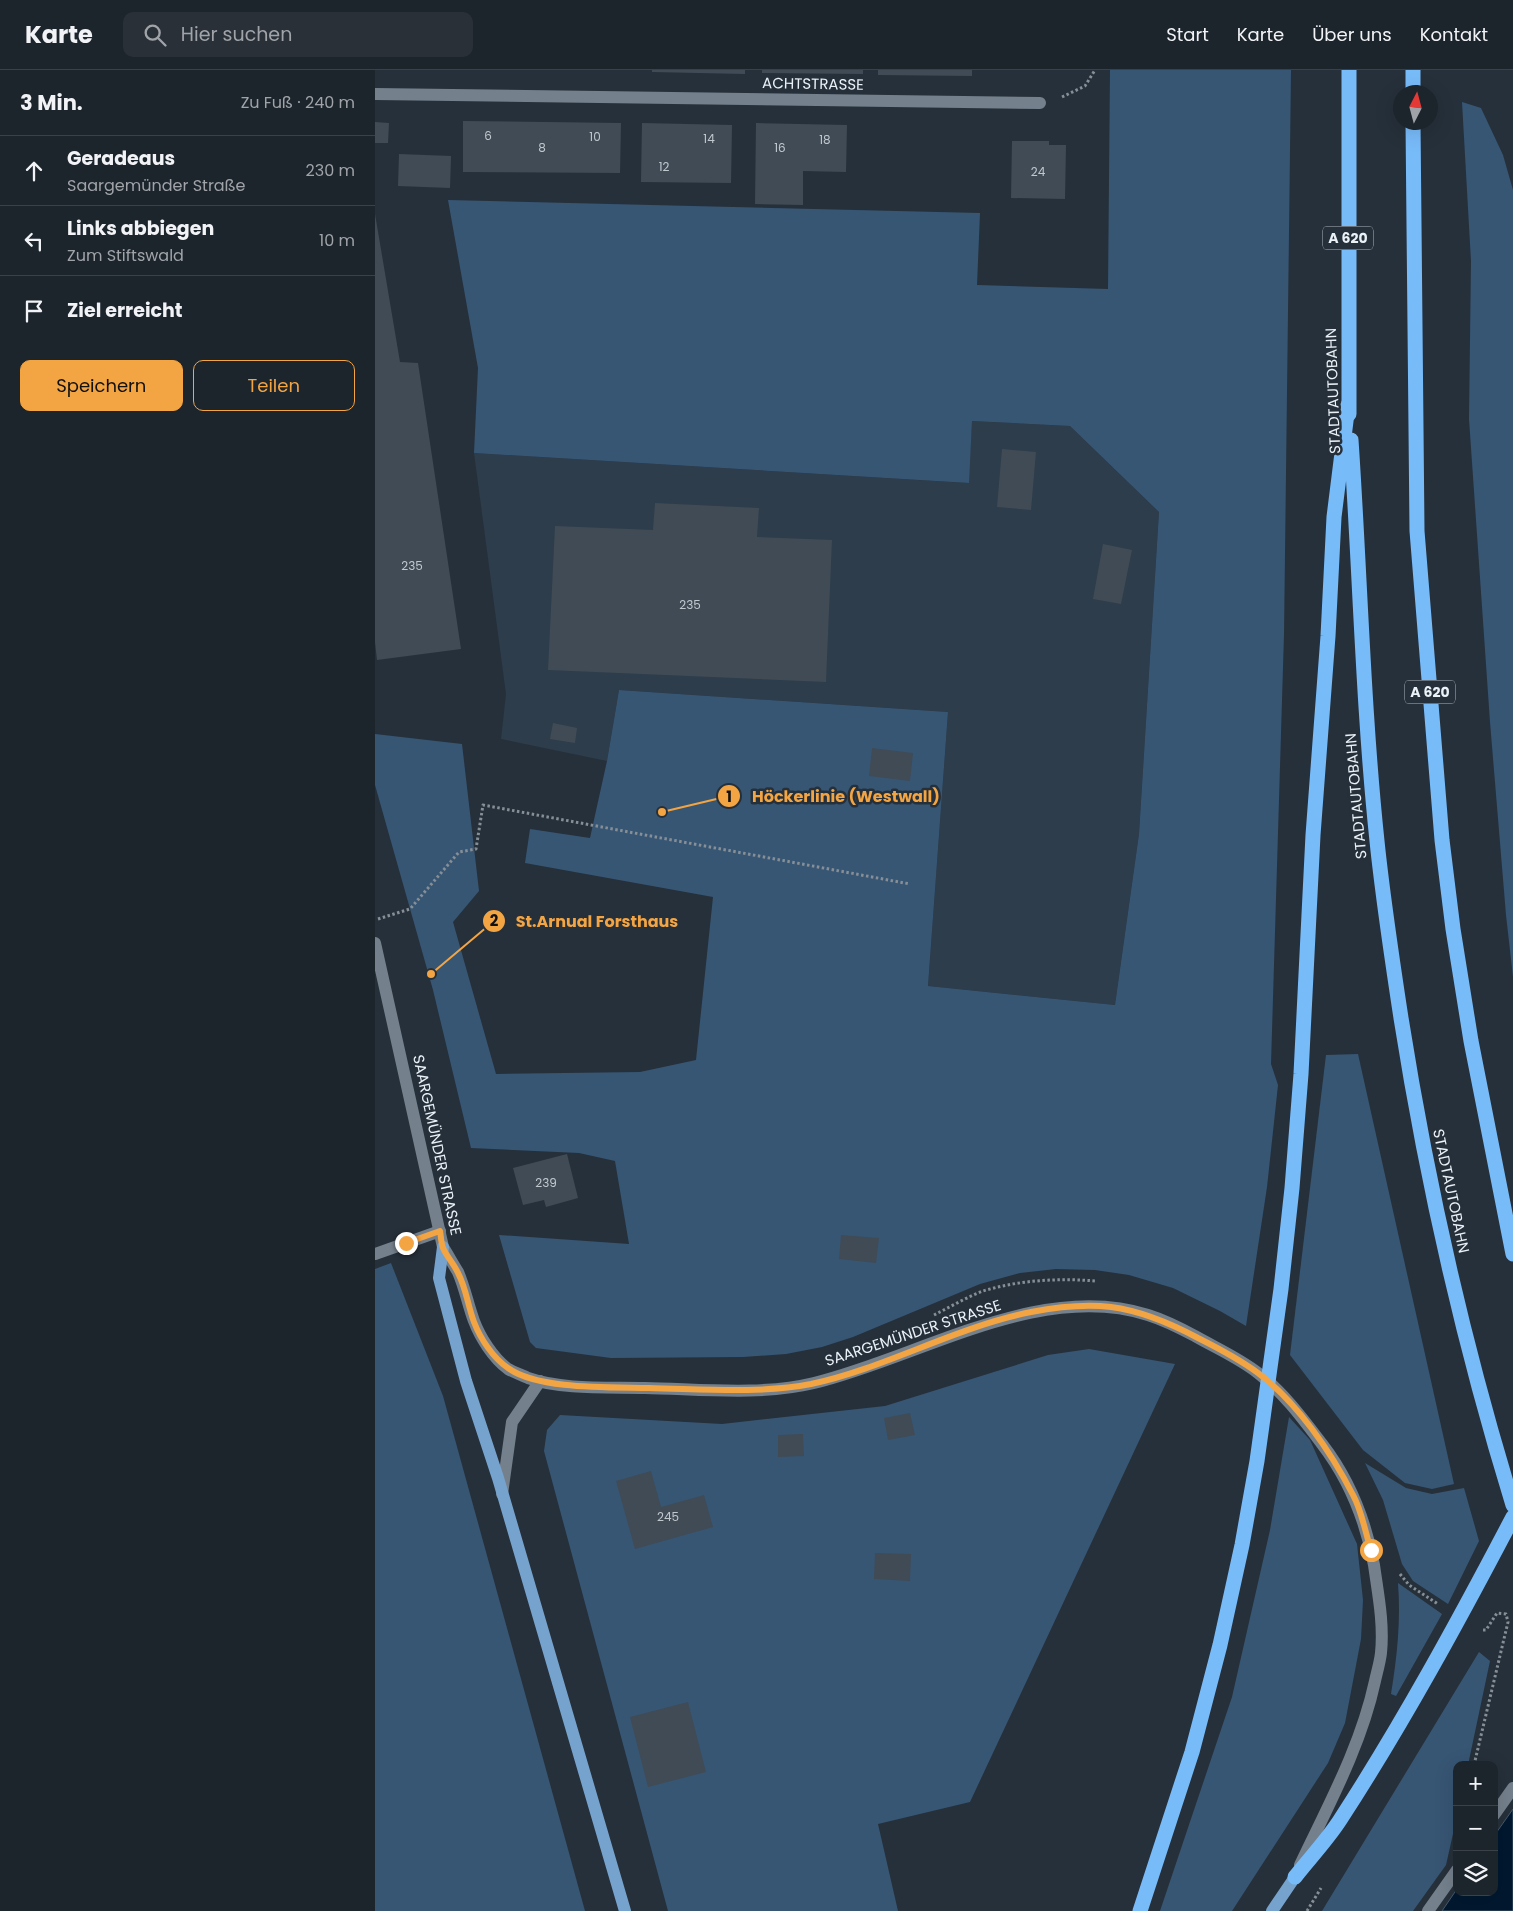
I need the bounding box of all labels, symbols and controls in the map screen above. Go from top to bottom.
search box [123,12,473,57]
text: Karte [25,18,93,51]
icon: search [141,21,169,49]
text: Hier suchen [181,21,292,48]
text: Start [1166,22,1209,47]
text: Karte [1237,22,1284,47]
text: Über uns [1312,22,1392,47]
text: Kontakt [1420,22,1488,47]
street label: ACHTSTRASSE [762,72,864,95]
north arrow [1393,85,1438,130]
text: 3 Min. [20,88,83,117]
text: Zu Fuß · 240 m [241,91,355,114]
house number: 6 [484,127,492,144]
house number: 10 [589,128,601,145]
house number: 14 [703,130,715,147]
house number: 18 [819,131,831,148]
house number: 8 [538,139,546,156]
house number: 16 [774,139,786,156]
text: Geradeaus [67,145,175,172]
icon: ahead [20,157,48,185]
house number: 12 [659,158,669,175]
text: 230 m [306,159,355,182]
house number: 24 [1031,163,1046,180]
text: Saargemünder Straße [67,174,245,197]
text: Links abbiegen [67,215,214,242]
road number: A 620 [1323,226,1373,250]
icon: left [20,227,48,255]
text: 10 m [319,229,355,252]
text: Zum Stiftswald [67,244,184,267]
icon: arrive [20,297,48,325]
text: Ziel erreicht [67,297,183,324]
street label: STADTAUTOBAHN [1320,328,1345,454]
button: Speichern [20,360,183,411]
button: Teilen [193,360,355,411]
house number: 235 [401,557,423,574]
house number: 235 [679,596,701,613]
road number: A 620 [1405,680,1455,704]
street label: STADTAUTOBAHN [1340,732,1371,860]
callout: Höckerlinie (Westwall) [717,781,949,812]
text: Höckerlinie (Westwall) [752,785,940,808]
text: 1 [726,786,732,807]
callout: St.Arnual Forsthaus [481,906,689,937]
text: 2 [490,910,499,931]
text: St.Arnual Forsthaus [516,910,678,933]
street label: SAARGEMÜNDER STRASSE [408,1053,467,1237]
street label: STADTAUTOBAHN [1428,1127,1475,1255]
house number: 239 [535,1174,557,1191]
route end [395,1232,418,1255]
street label: SAARGEMÜNDER STRASSE [822,1294,1004,1371]
house number: 245 [657,1508,679,1525]
route start [1360,1539,1383,1562]
map controls [1453,1761,1498,1896]
button: + [1453,1761,1498,1806]
button: − [1453,1806,1498,1851]
button: layers [1453,1851,1498,1896]

